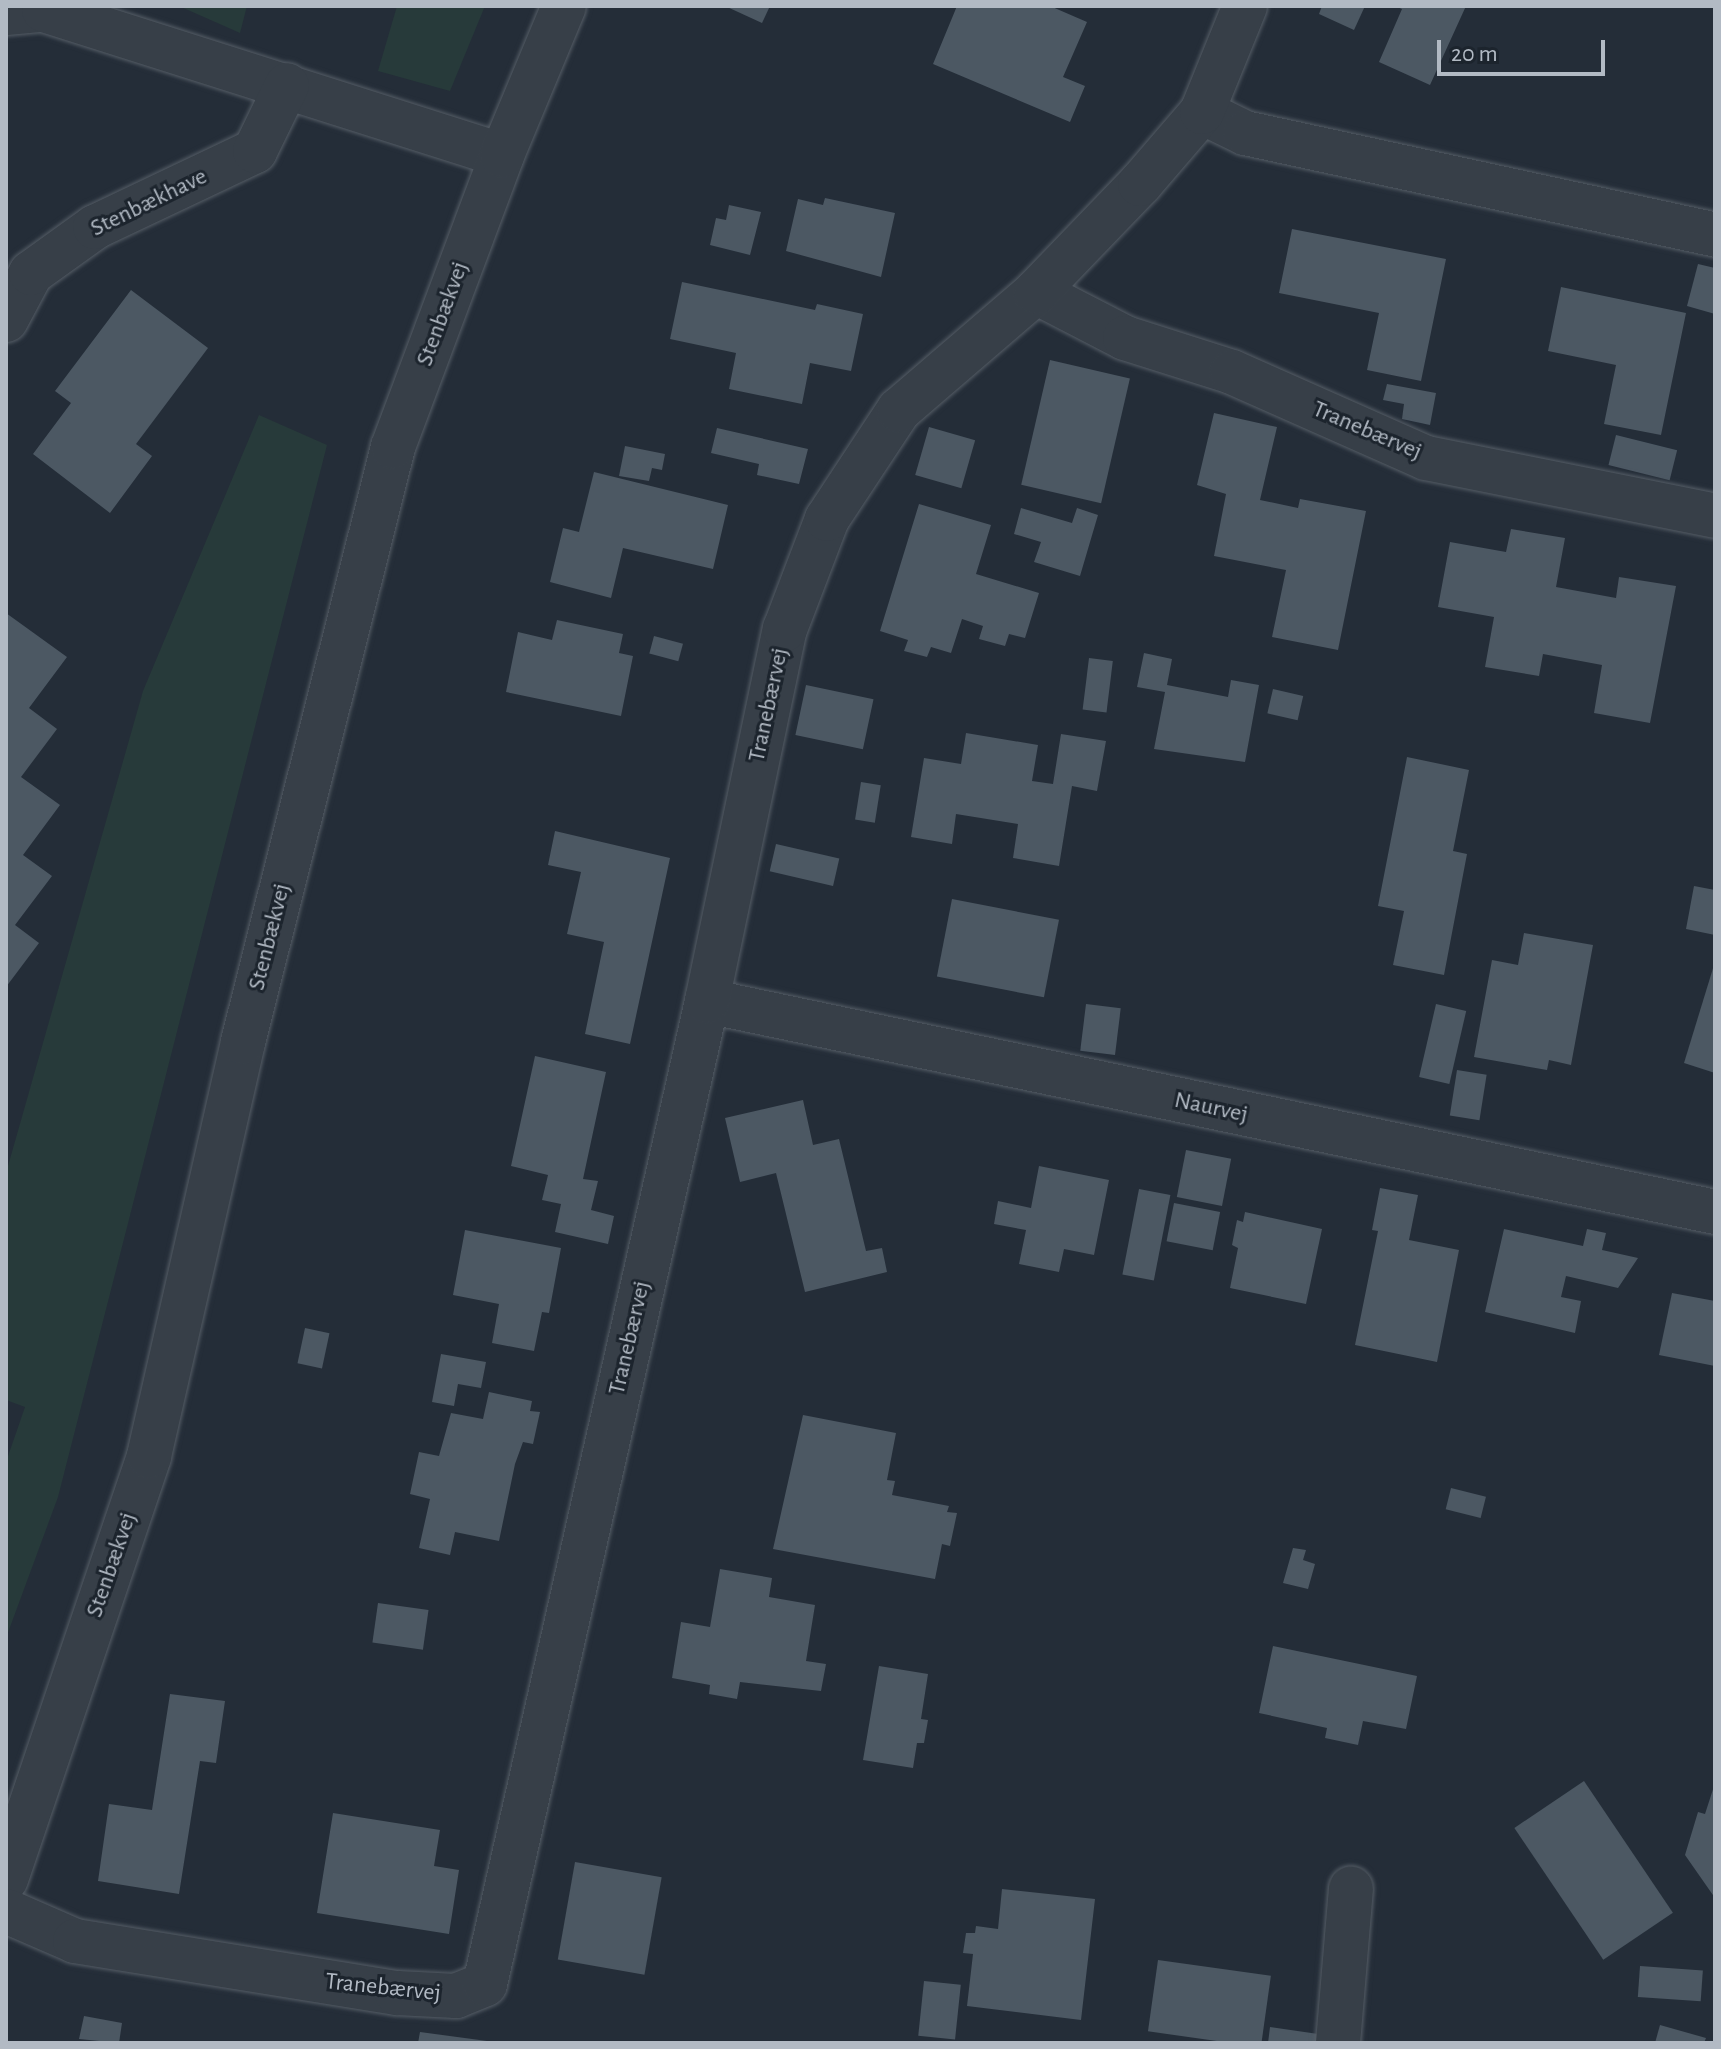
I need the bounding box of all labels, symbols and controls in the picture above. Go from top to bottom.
scale bar [1441,24,1609,74]
text: 20 m [1451,42,1498,66]
street label: Stenbækhave [86,162,212,244]
street label: Stenbækvej [411,258,475,370]
street label: Tranebærvej [1308,395,1426,467]
street label: Tranebærvej [743,645,795,765]
street label: Stenbækvej [243,881,297,993]
street label: Naurvej [1172,1086,1250,1130]
street label: Tranebærvej [603,1278,657,1398]
street label: Stenbækvej [81,1509,143,1621]
street label: Tranebærvej [324,1968,442,2008]

